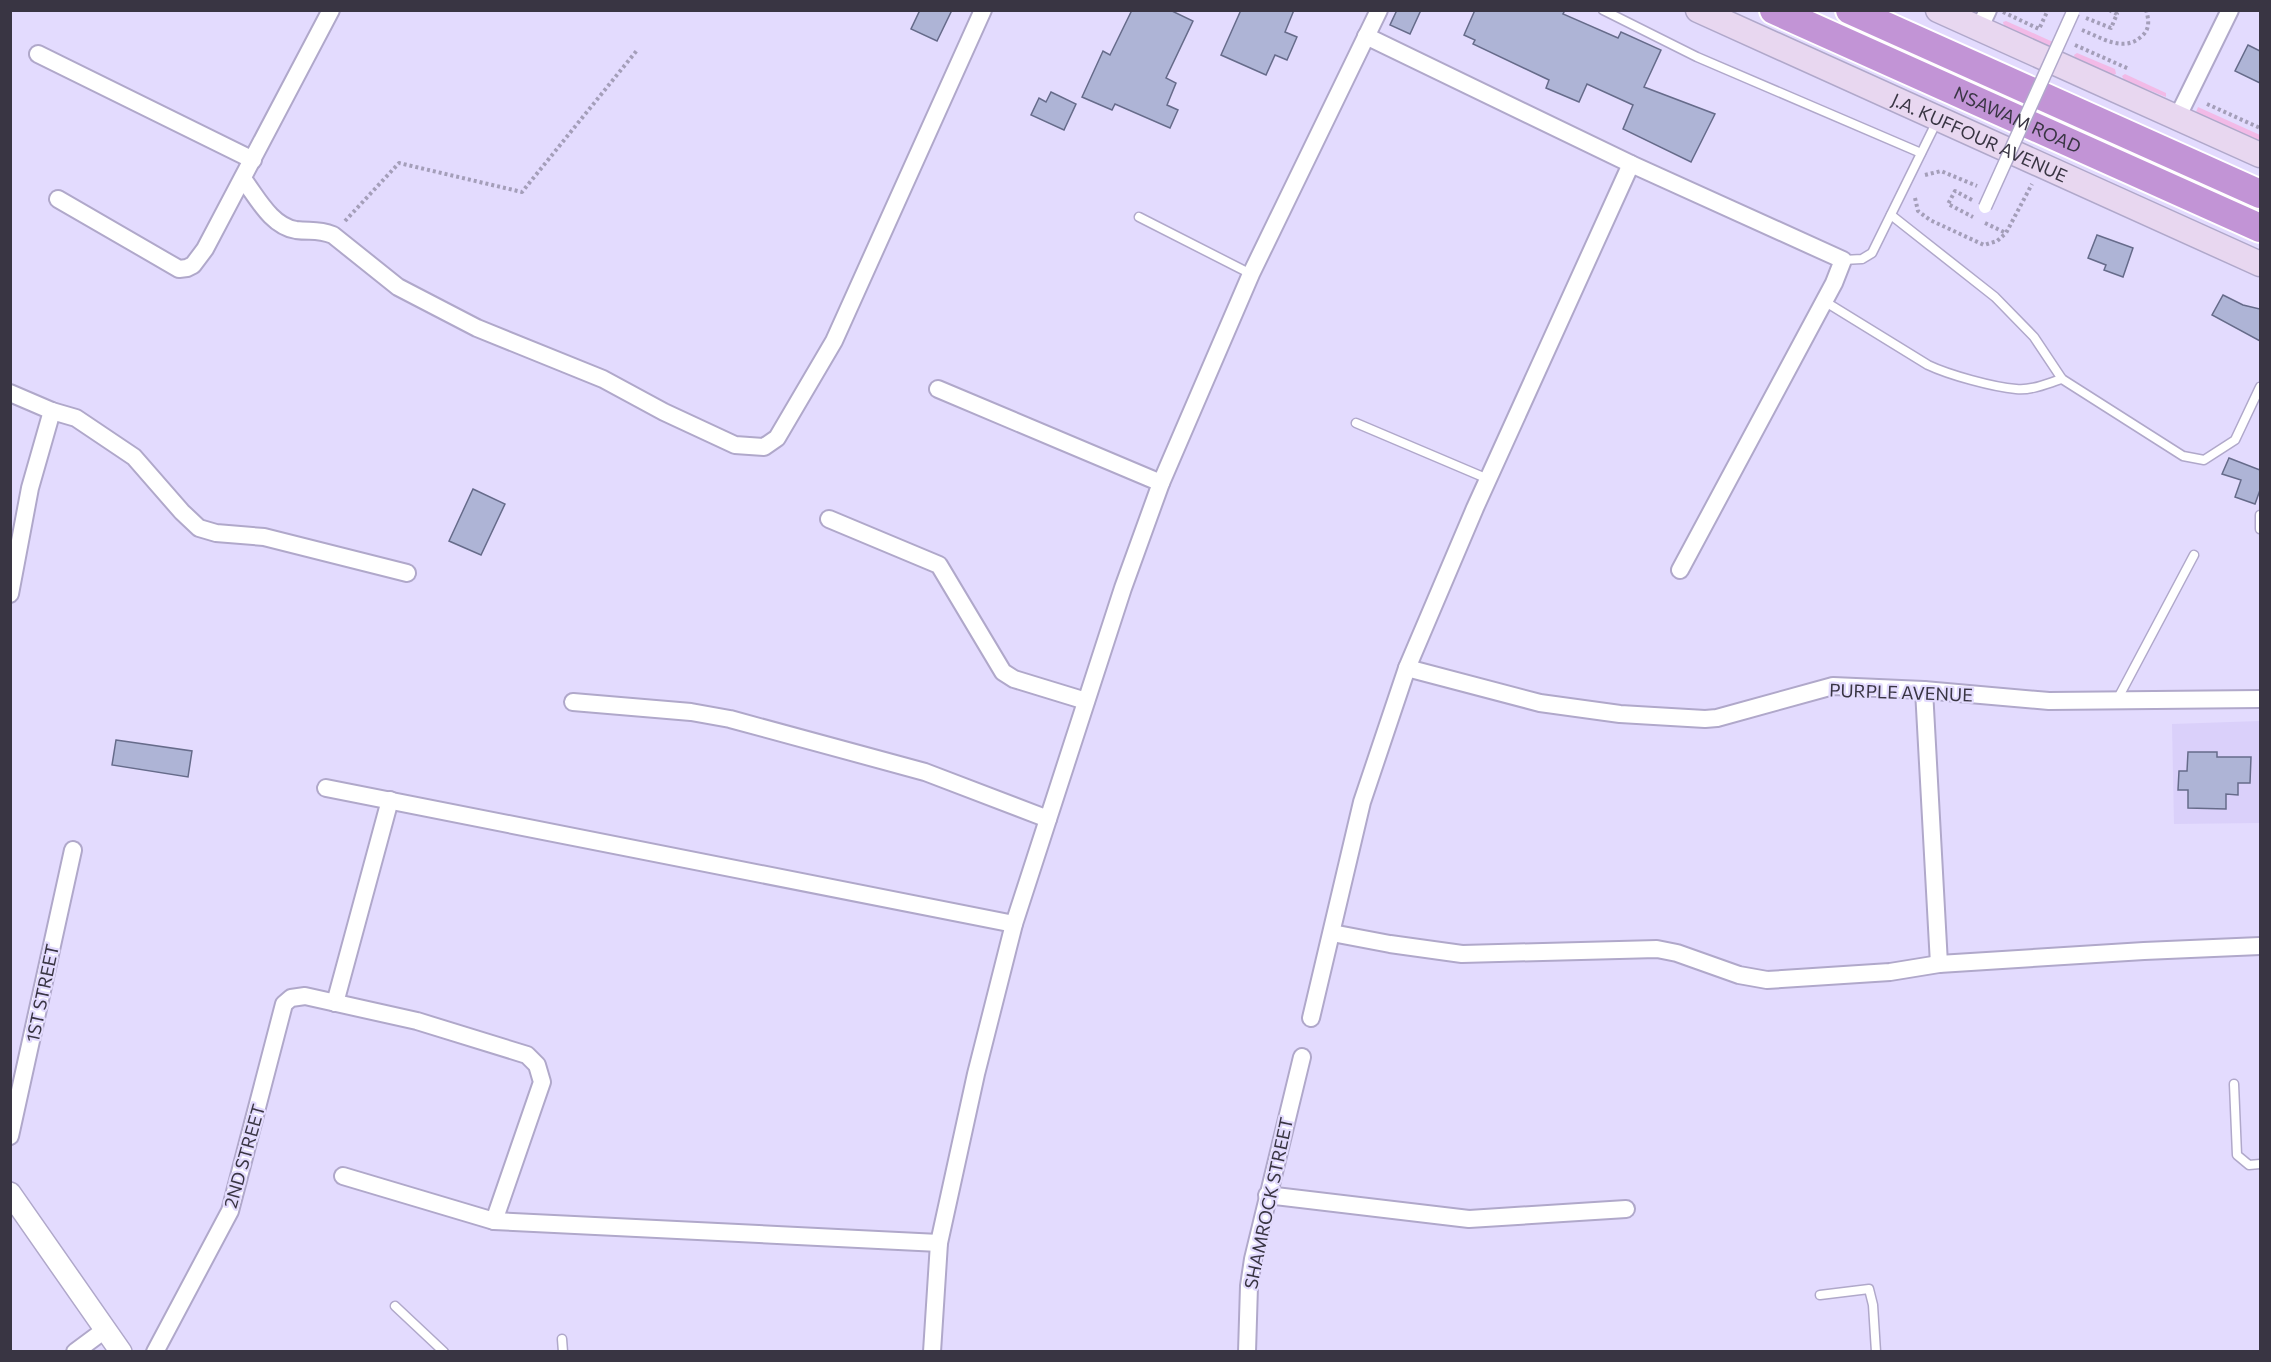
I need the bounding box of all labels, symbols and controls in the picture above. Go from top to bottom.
street label: NSAWAM ROAD [1951,81,2085,157]
street label: J.A. KUFFOUR AVENUE [1888,88,2071,187]
street label: PURPLE AVENUE [1829,678,1973,706]
street label: 1ST STREET [21,942,63,1044]
street label: 2ND STREET [219,1101,269,1211]
street label: SHAMROCK STREET [1239,1115,1297,1291]

